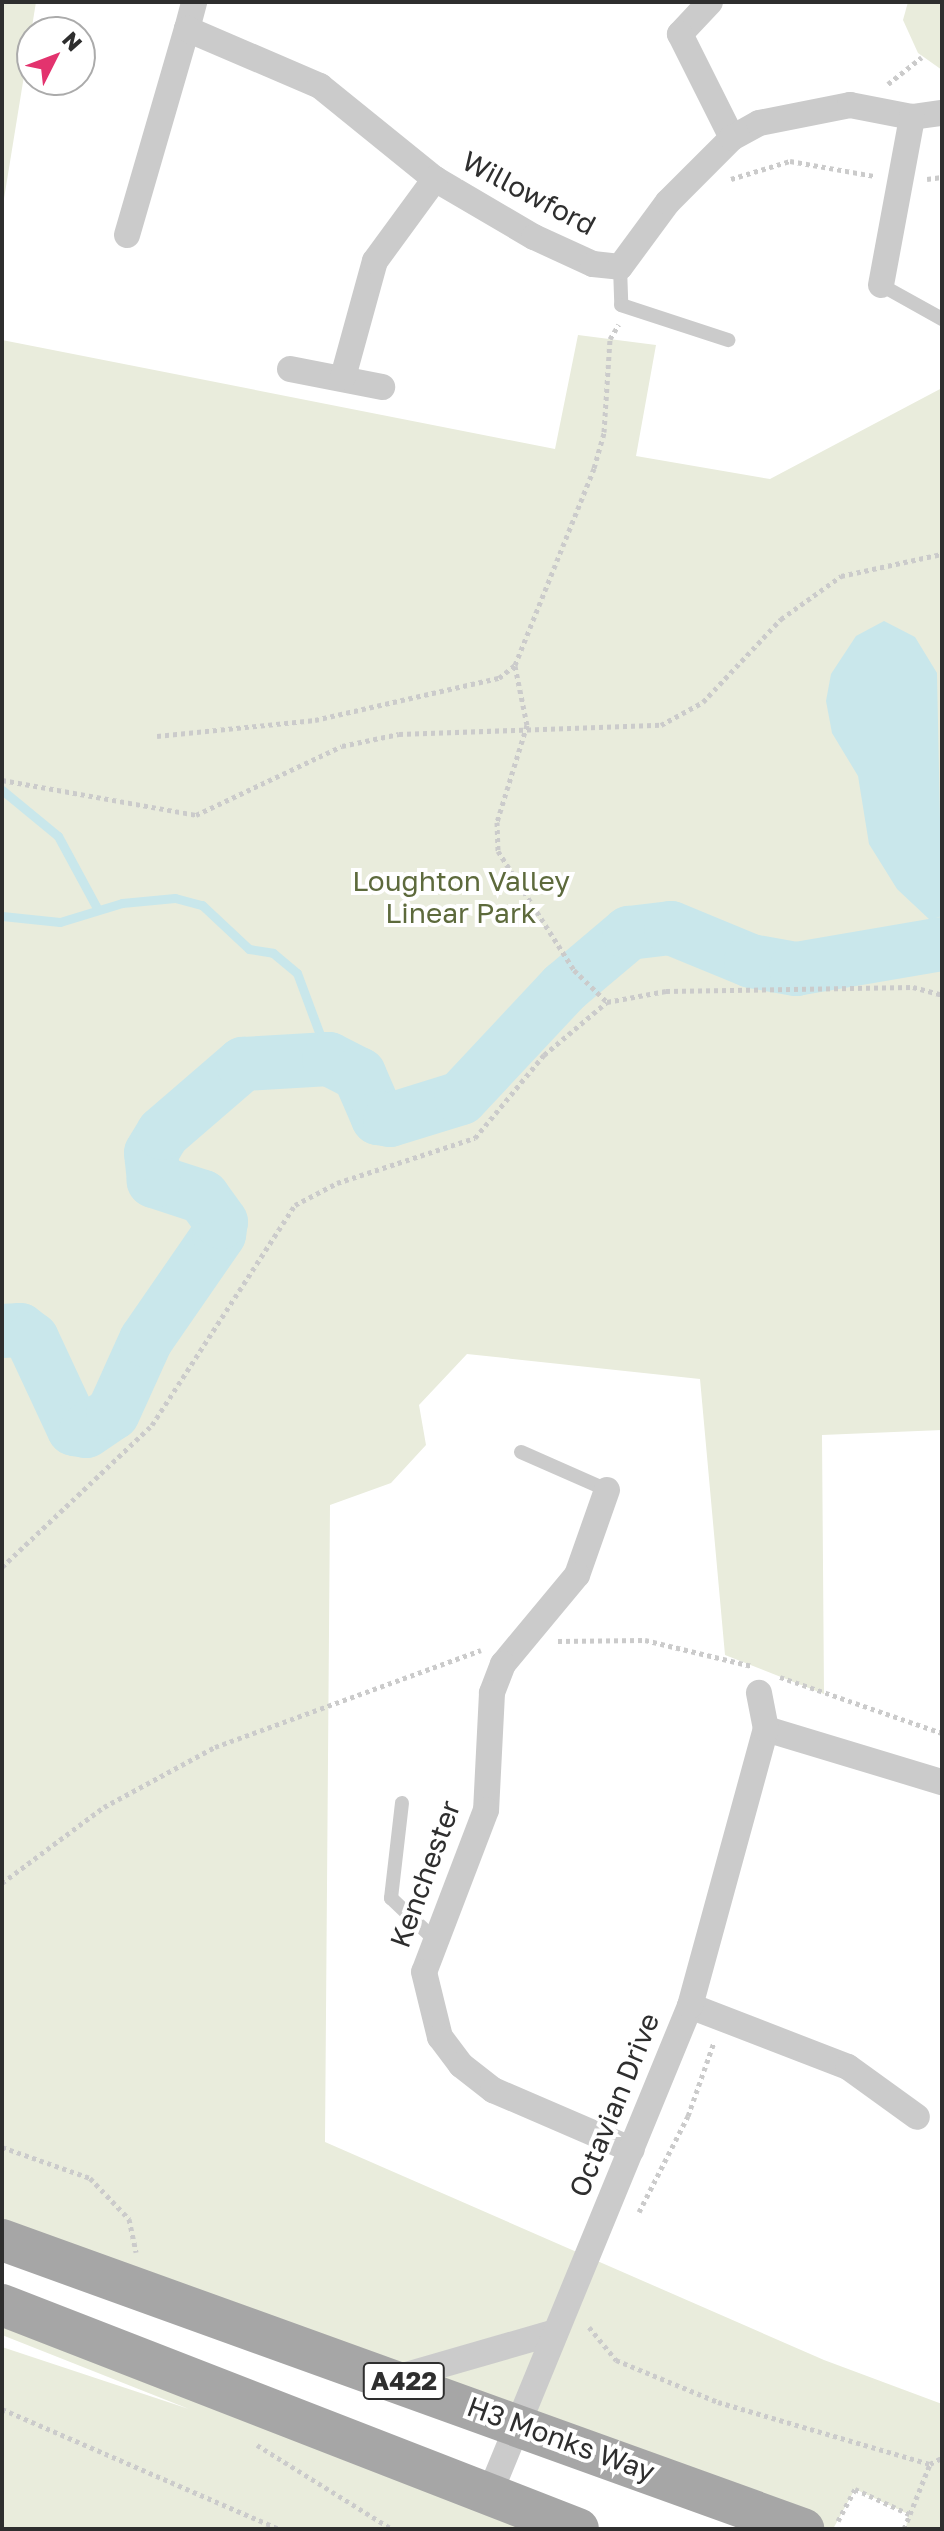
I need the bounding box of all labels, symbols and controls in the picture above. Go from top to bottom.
north arrow [16,16,96,96]
text: N [57,26,88,56]
street label: Willowford [456,144,602,242]
park label: Loughton Valley Linear Park [352,864,570,930]
street label: Kenchester [383,1796,467,1952]
street label: Octavian Drive [562,2008,666,2202]
road number: A422 [362,2359,446,2403]
street label: H3 Monks Way [463,2390,659,2488]

